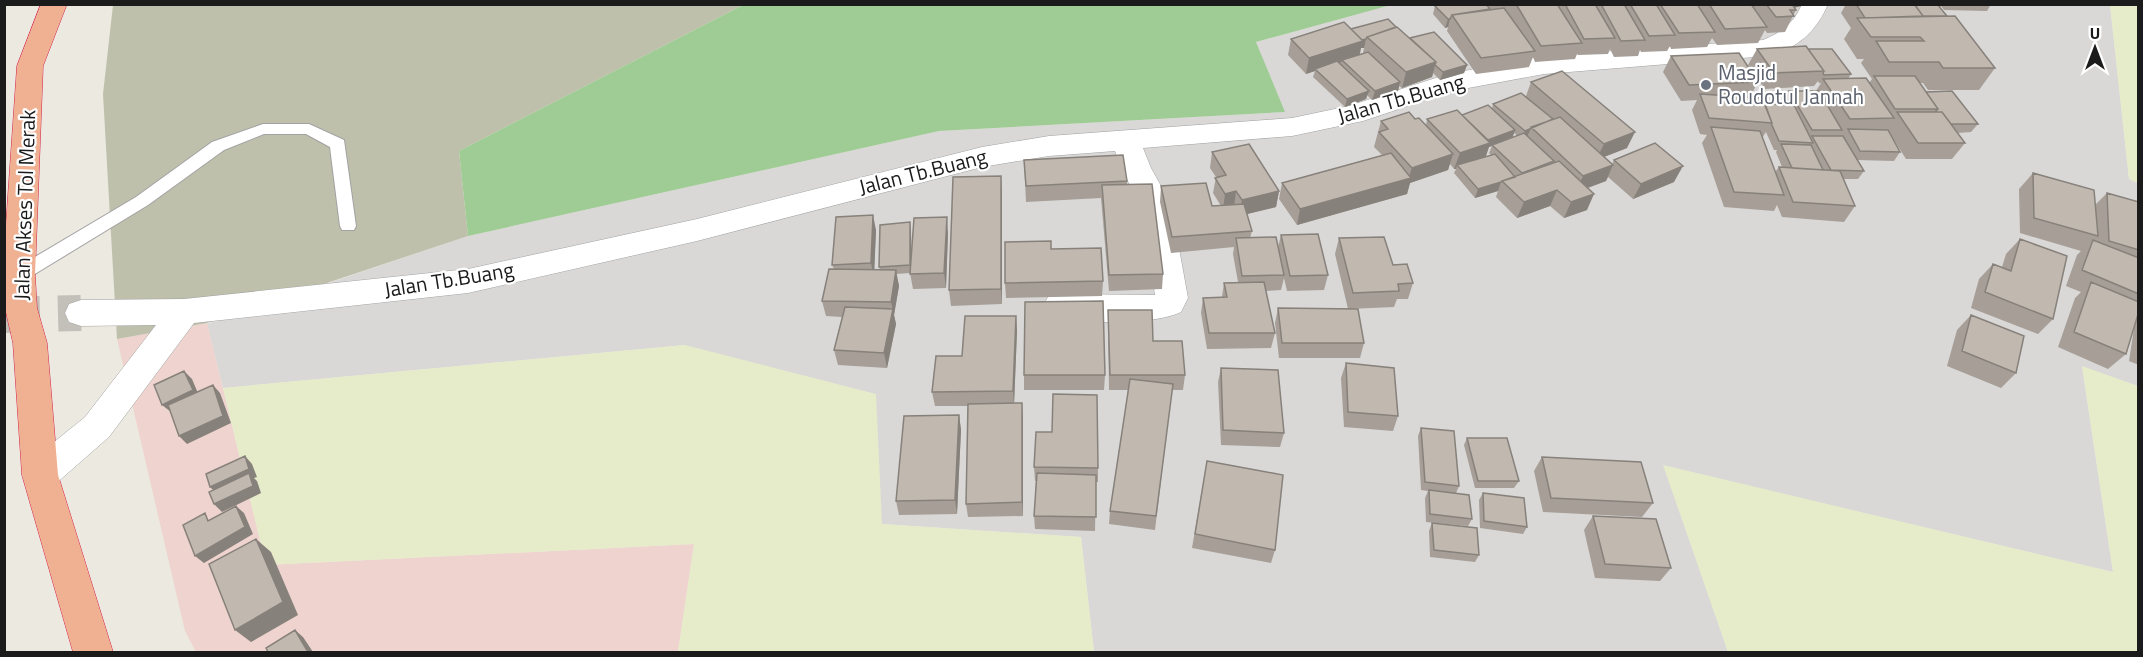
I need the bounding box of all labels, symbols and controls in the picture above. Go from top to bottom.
north arrow [2065,18,2125,78]
text: U [2090,21,2100,45]
place label: Masjid Roudotul Jannah [1718,56,1864,112]
street label: Jalan Tb.Buang [1333,65,1468,131]
marker: Masjid Roudotul Jannah [1699,78,1713,92]
street label: Jalan Akses Tol Merak [5,109,43,301]
street label: Jalan Tb.Buang [855,140,990,202]
street label: Jalan Tb.Buang [382,253,516,305]

